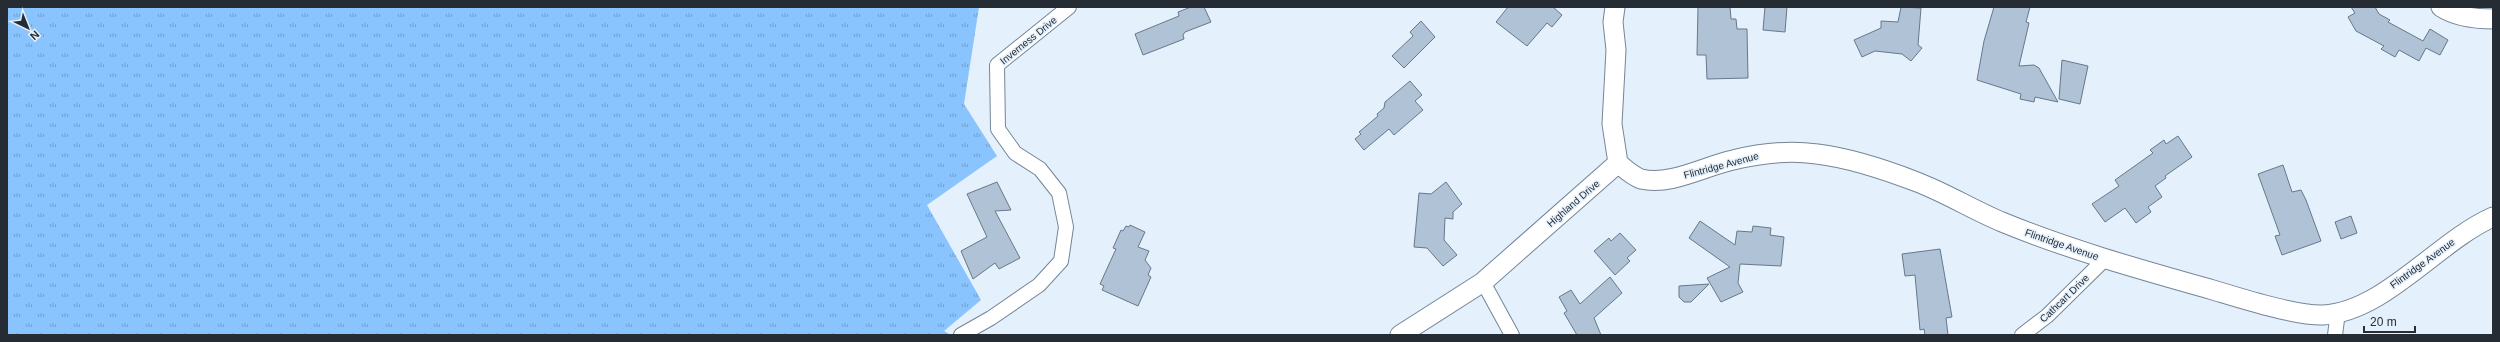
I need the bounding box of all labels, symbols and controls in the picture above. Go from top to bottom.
north arrow [8,8,48,48]
street label: Inverness Drive [998,14,1059,67]
text: N [28,28,42,42]
street label: Flintridge Avenue [1682,150,1760,181]
street label: Highland Drive [1545,177,1602,229]
street label: Flintridge Avenue [2024,227,2100,262]
street label: Flintridge Avenue [2388,236,2457,291]
street label: Cathcart Drive [2038,272,2091,325]
scale bar [2364,308,2415,334]
text: 20 m [2370,315,2397,329]

